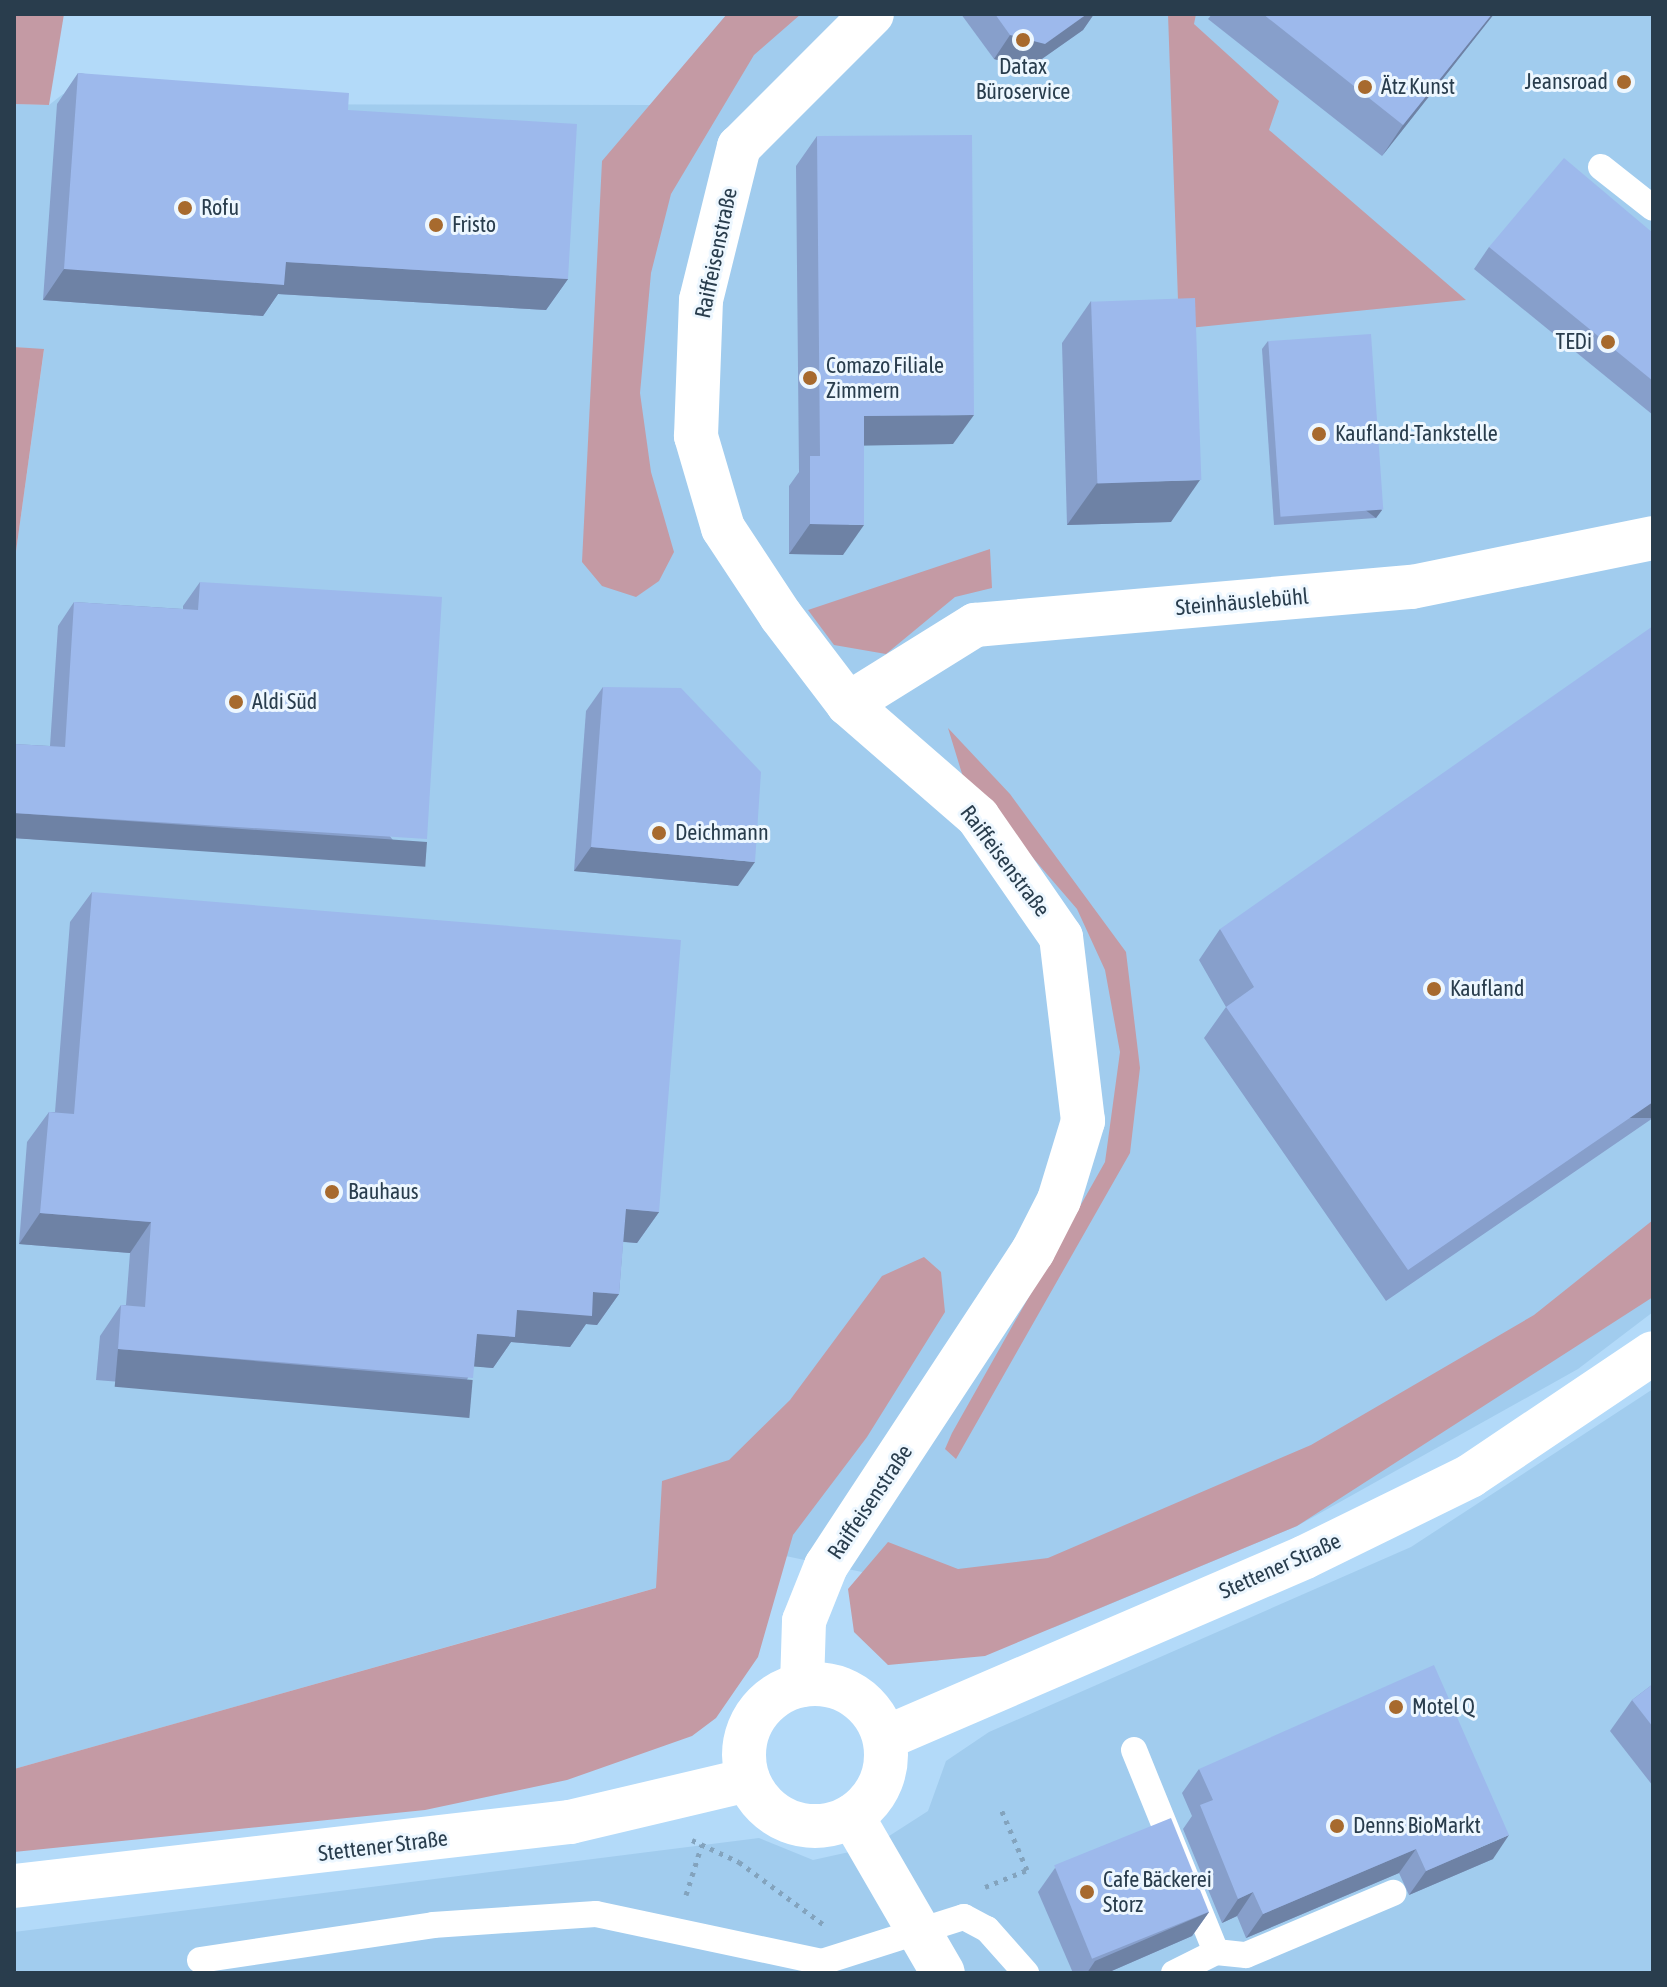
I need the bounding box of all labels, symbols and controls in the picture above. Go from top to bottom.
marker: Datax Büroservice [1014,31,1032,49]
place label: Datax Büroservice [976,53,1070,104]
place label: Jeansroad [1525,69,1608,95]
marker: Jeansroad [1615,73,1633,91]
place label: Ätz Kunst [1381,74,1455,100]
marker: Ätz Kunst [1356,78,1374,96]
street label: Raiffeisenstraße [689,186,743,320]
place label: Rofu [201,195,239,221]
marker: Rofu [176,199,194,217]
place label: Fristo [452,212,496,238]
marker: Fristo [427,216,445,234]
place label: TEDi [1556,329,1592,355]
marker: TEDi [1599,333,1617,351]
place label: Comazo Filiale Zimmern [826,352,944,404]
marker: Comazo Filiale Zimmern [801,369,819,387]
place label: Kaufland-Tankstelle [1335,421,1498,447]
marker: Kaufland-Tankstelle [1310,425,1328,443]
street label: Steinhäuslebühl [1174,583,1310,621]
place label: Aldi Süd [252,689,317,715]
marker: Aldi Süd [227,693,245,711]
street label: Raiffeisenstraße [955,800,1055,922]
place label: Deichmann [675,820,769,846]
marker: Deichmann [650,824,668,842]
place label: Kaufland [1450,976,1524,1002]
marker: Kaufland [1425,980,1443,998]
place label: Bauhaus [348,1179,419,1205]
marker: Bauhaus [323,1183,341,1201]
street label: Raiffeisenstraße [822,1440,918,1564]
street label: Stettener Straße [1215,1527,1345,1605]
place label: Motel Q [1412,1694,1475,1720]
marker: Motel Q [1387,1698,1405,1716]
place label: Denns BioMarkt [1353,1813,1481,1839]
marker: Denns BioMarkt [1328,1817,1346,1835]
street label: Stettener Straße [317,1825,449,1867]
place label: Cafe Bäckerei Storz [1103,1866,1212,1918]
marker: Cafe Bäckerei Storz [1078,1883,1096,1901]

